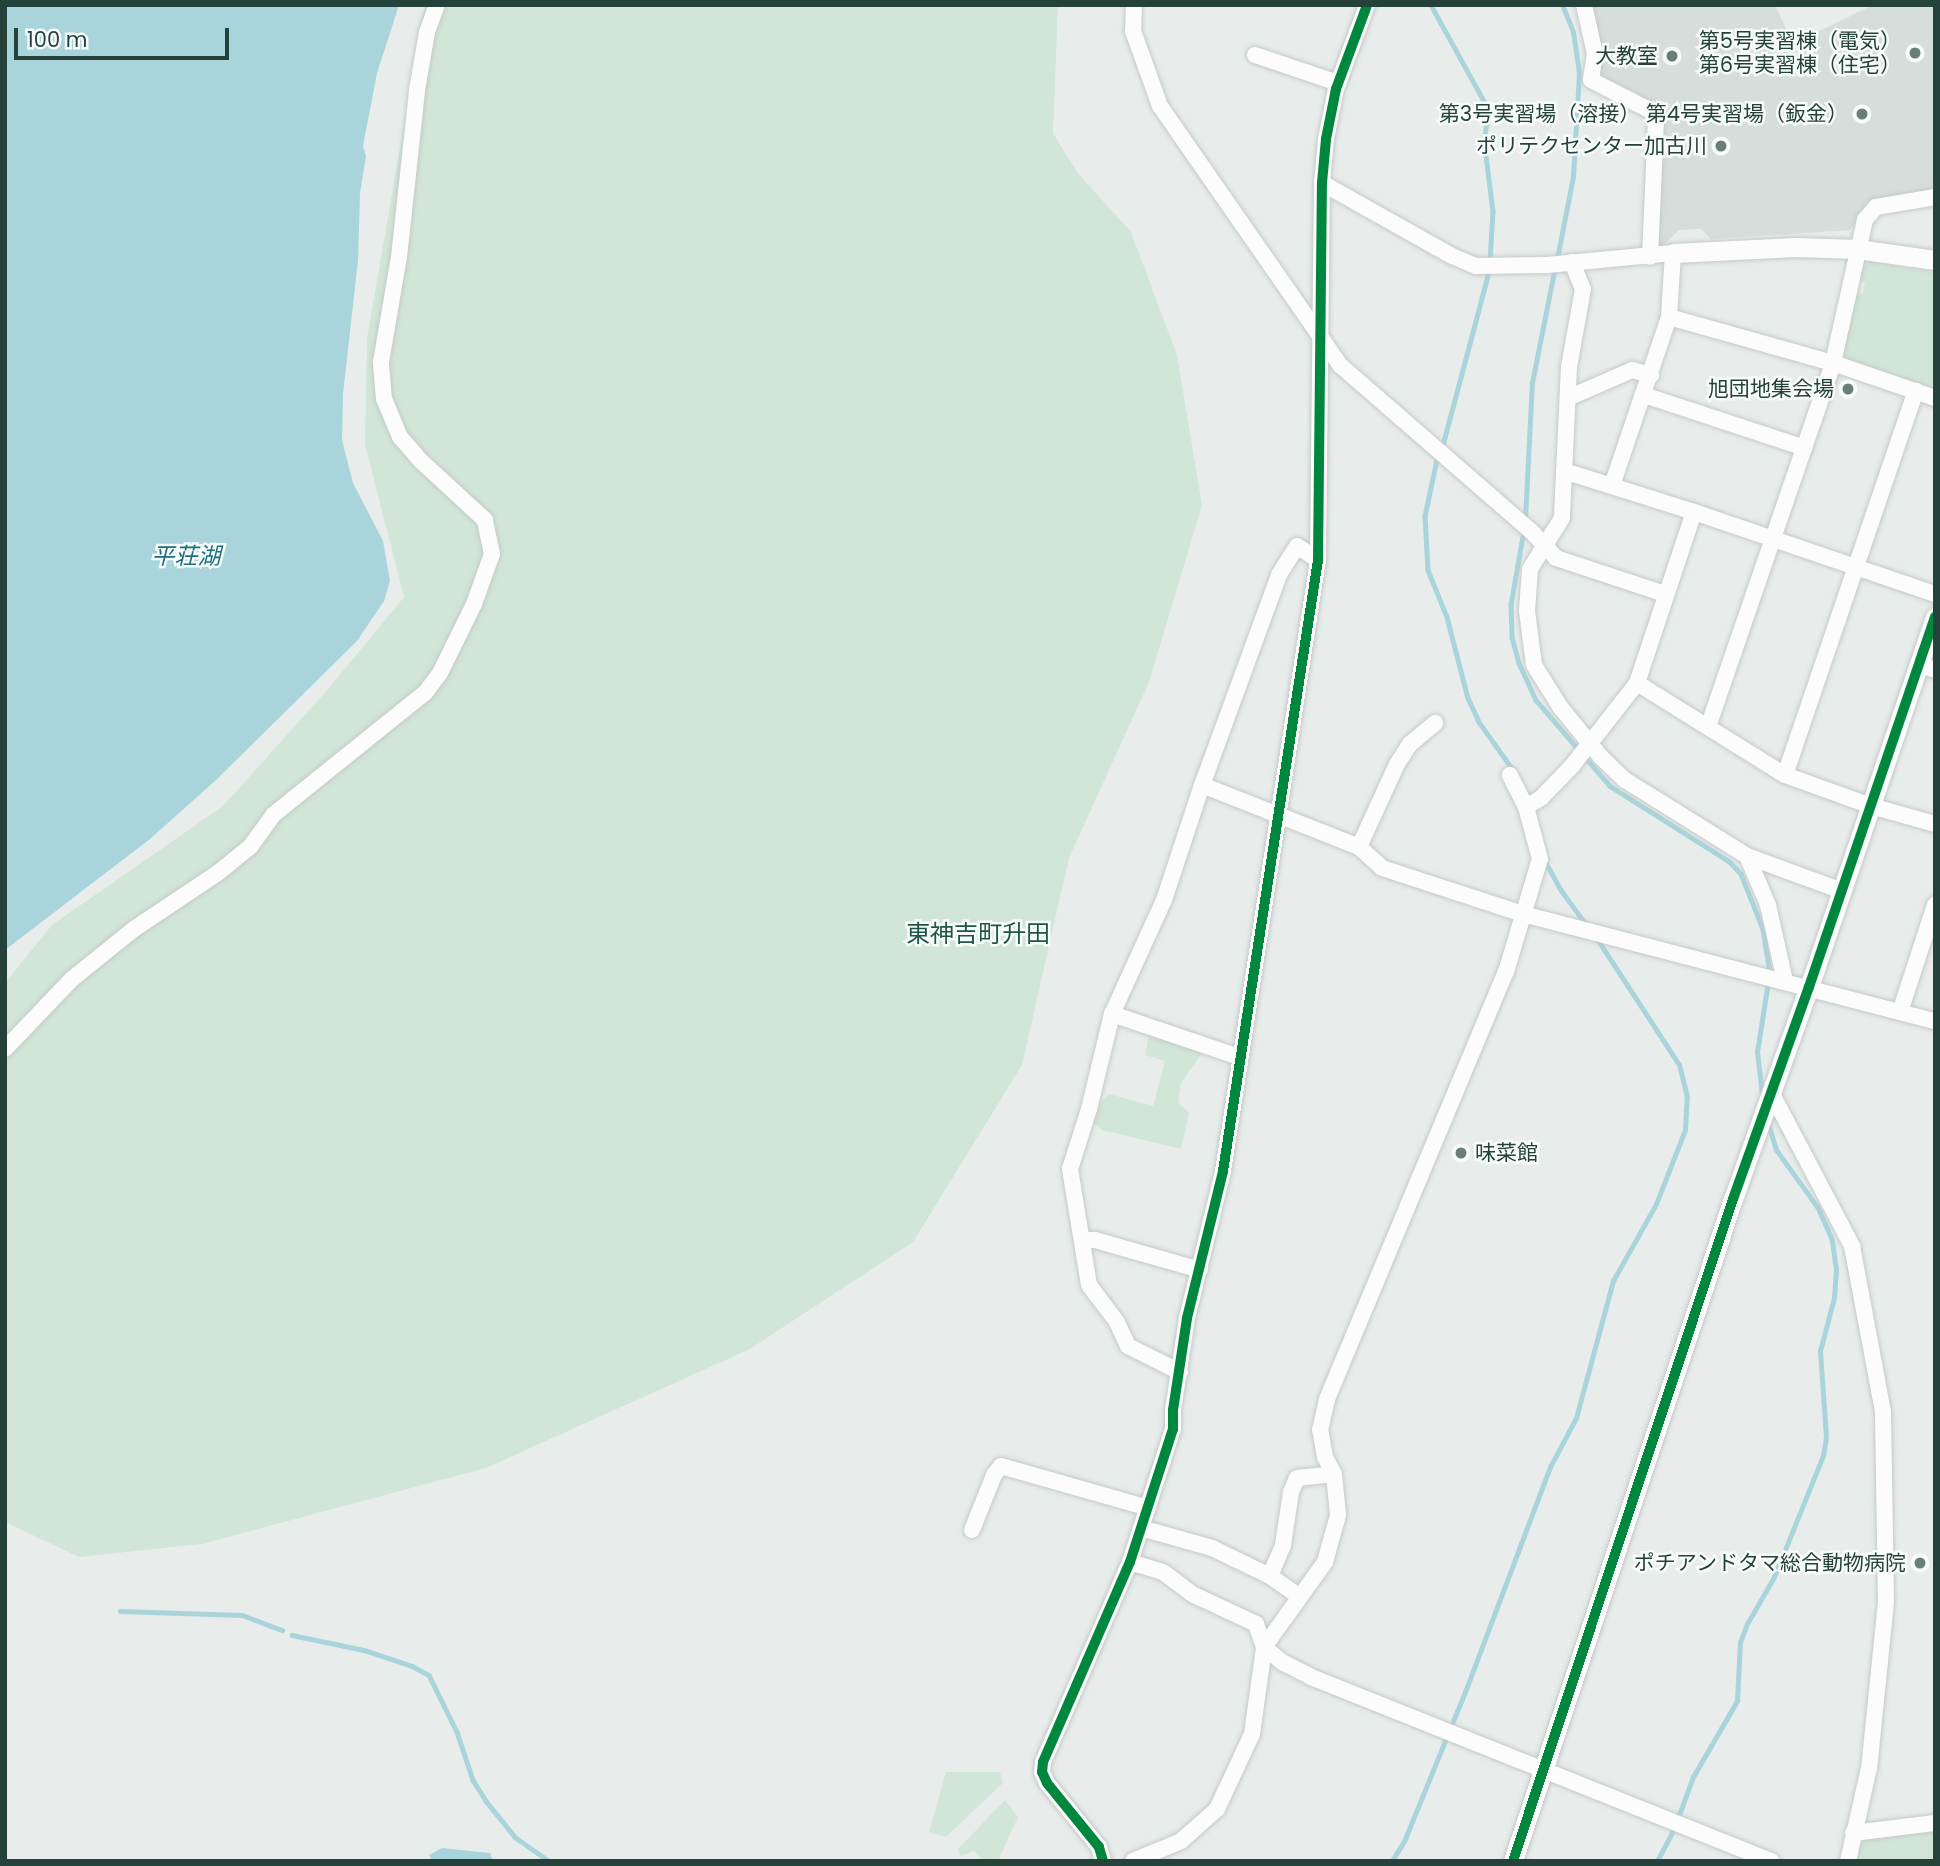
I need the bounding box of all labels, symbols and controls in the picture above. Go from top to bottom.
scale bar [18,14,233,58]
text: 100 m [27,25,87,54]
place label: 第5号実習棟（電気） 第6号実習棟（住宅） [1699,28,1901,78]
place label: 大教室 [1595,43,1658,69]
marker: 第5号実習棟（電気） 第6号実習棟（住宅） [1907,45,1923,61]
marker: 大教室 [1664,48,1680,64]
place label: 第3号実習場（溶接） 第4号実習場（鈑金） [1439,101,1848,127]
marker: 第3号実習場（溶接） 第4号実習場（鈑金） [1854,106,1870,122]
place label: ポリテクセンター加古川 [1476,133,1707,159]
marker: ポリテクセンター加古川 [1713,138,1729,154]
place label: 旭団地集会場 [1708,376,1834,402]
marker: 旭団地集会場 [1840,381,1856,397]
water label: 平荘湖 [152,542,220,570]
district label: 東神吉町升田 [906,920,1050,948]
place label: 味菜館 [1475,1140,1538,1166]
marker: 味菜館 [1453,1145,1469,1161]
place label: ポチアンドタマ総合動物病院 [1633,1550,1906,1576]
marker: ポチアンドタマ総合動物病院 [1912,1555,1928,1571]

